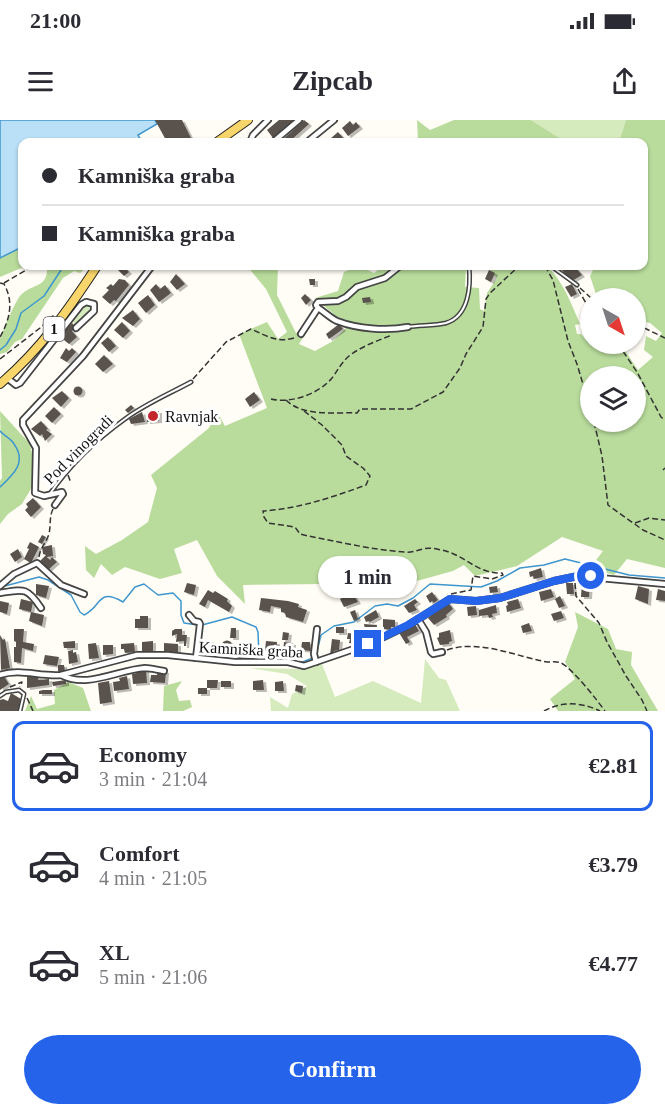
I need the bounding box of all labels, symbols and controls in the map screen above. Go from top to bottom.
text: 21:00 [30,8,81,33]
icon: menu [24,65,57,98]
icon: share [608,65,641,98]
text: Zipcab [292,66,373,96]
text: Kamniška graba [78,163,235,188]
text: Kamniška graba [78,221,235,246]
north arrow [580,288,646,354]
map controls [580,288,646,432]
road number: 1 [44,317,64,341]
button: layers [580,366,646,432]
place label: Ravnjak [165,408,218,426]
marker: Ravnjak [146,409,160,423]
street label: Pod vinogradi [40,411,117,488]
callout: 1 min [318,557,418,599]
route start [577,562,604,589]
text: 1 min [343,566,392,588]
route end [354,630,381,657]
street label: Kamniška graba [198,638,304,662]
icon: car [27,739,81,793]
text: Economy [99,742,187,767]
text: €2.81 [589,753,638,778]
text: 3 min · 21:04 [99,768,207,790]
icon: car [27,838,81,892]
text: Comfort [99,841,180,866]
text: €3.79 [589,852,638,877]
text: 4 min · 21:05 [99,867,207,889]
icon: car [27,937,81,991]
text: XL [99,940,130,965]
text: €4.77 [589,951,638,976]
text: 5 min · 21:06 [99,966,207,988]
button: Confirm [24,1035,641,1104]

